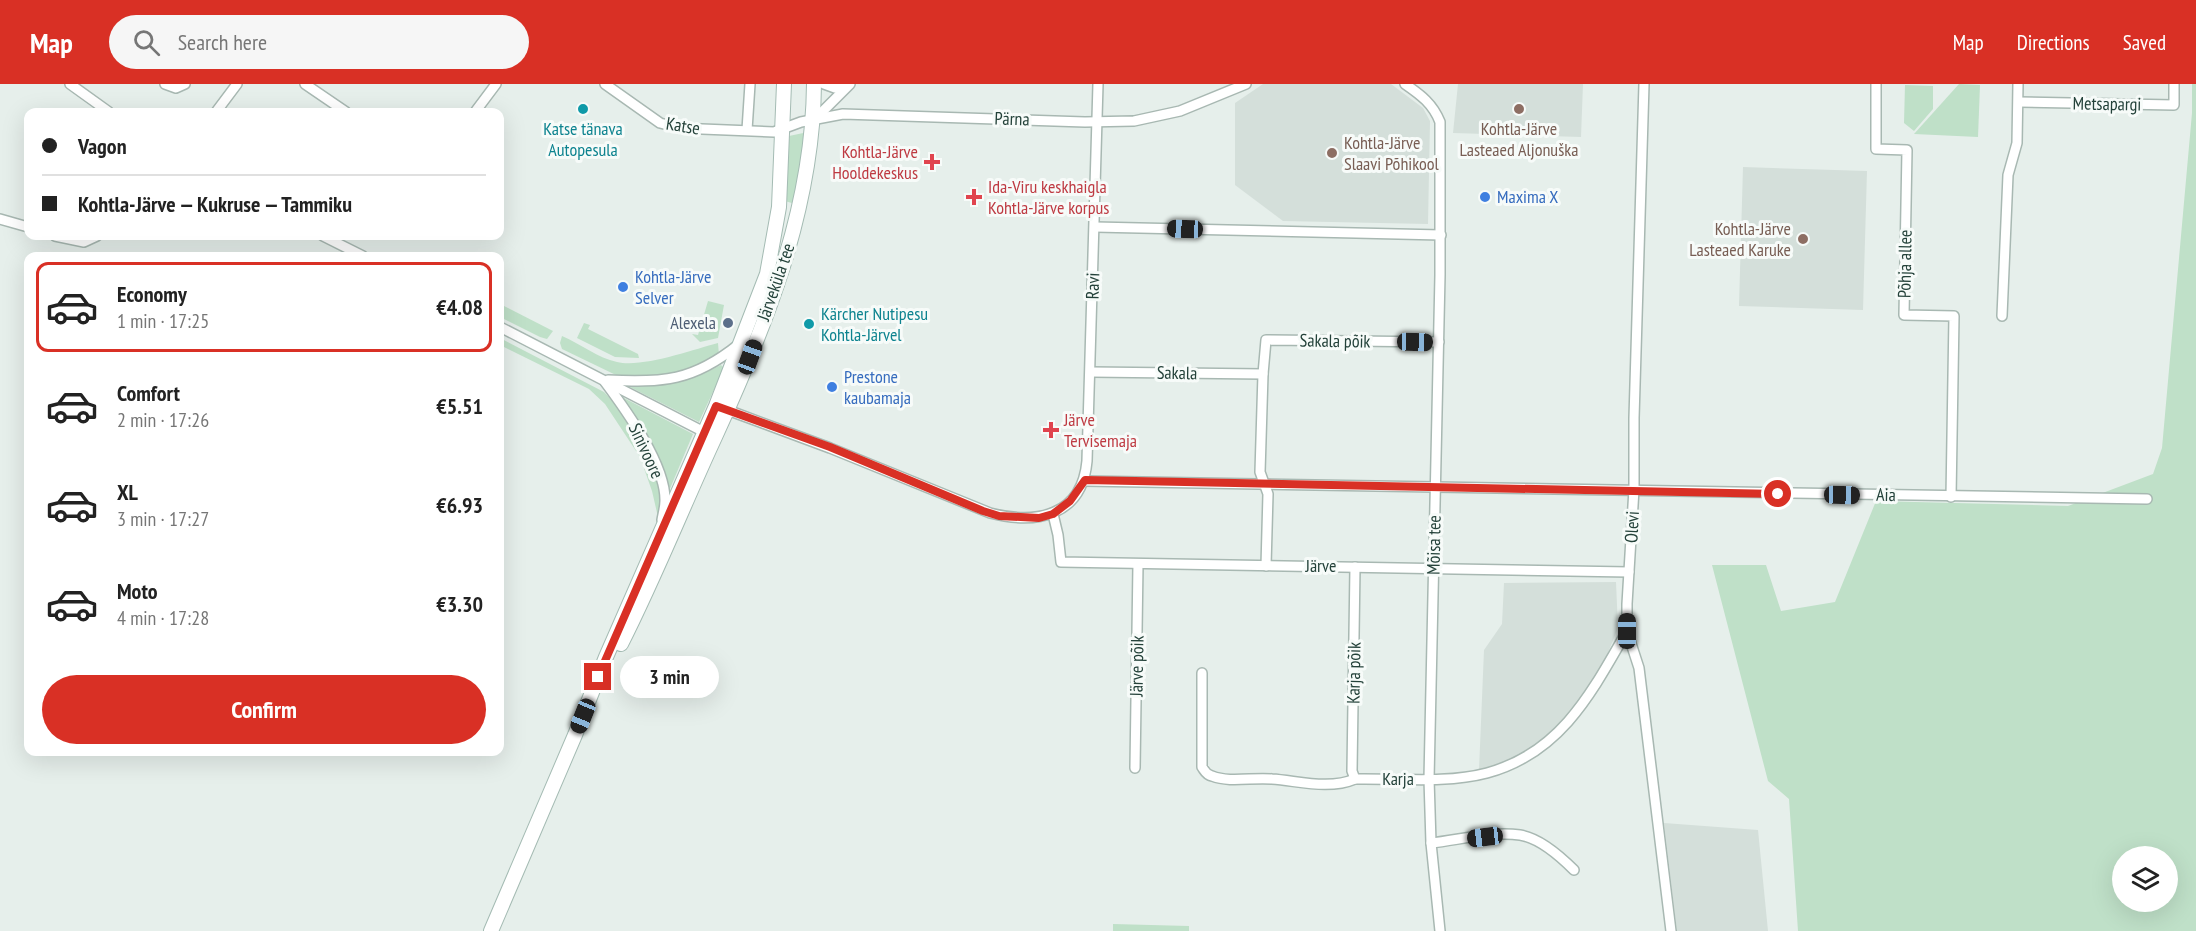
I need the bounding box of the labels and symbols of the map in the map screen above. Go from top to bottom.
street label: Metsapargi [2072,91,2142,116]
marker: Katse tänava Autopesula [576,102,590,116]
marker: Kohtla-Järve Lasteaed Aljonuška [1512,102,1526,116]
street label: Pärna [994,106,1030,131]
street label: Katse [664,111,702,140]
place label: Katse tänava Autopesula [543,117,623,161]
place label: Kohtla-Järve Lasteaed Aljonuška [1460,117,1578,161]
place label: Kohtla-Järve Slaavi Põhikool [1344,131,1440,175]
place label: Kohtla-Järve Hooldekeskus [832,140,918,184]
marker: Kohtla-Järve Slaavi Põhikool [1325,146,1339,160]
marker: Kohtla-Järve Hooldekeskus [923,153,941,171]
place label: Ida-Viru keskhaigla Kohtla-Järve korpus [988,175,1109,219]
place label: Maxima X [1497,185,1558,208]
marker: Ida-Viru keskhaigla Kohtla-Järve korpus [965,188,983,206]
marker: Maxima X [1478,190,1492,204]
place label: Kohtla-Järve Lasteaed Karuke [1689,217,1791,261]
car [1167,219,1203,239]
street label: Põhja allee [1892,230,1917,298]
marker: Kohtla-Järve Lasteaed Karuke [1796,232,1810,246]
street label: Järveküla tee [751,240,799,325]
place label: Kohtla-Järve Selver [635,265,711,309]
street label: Ravi [1081,272,1104,300]
marker: Kohtla-Järve Selver [616,280,630,294]
place label: Kärcher Nutipesu Kohtla-Järvel [821,302,928,346]
place label: Alexela [670,311,716,334]
marker: Alexela [721,316,735,330]
marker: Kärcher Nutipesu Kohtla-Järvel [802,317,816,331]
street label: Sakala põik [1299,328,1371,353]
car [1397,333,1433,351]
car [735,337,765,377]
street label: Sakala [1157,361,1197,384]
place label: Prestone kaubamaja [844,365,911,409]
marker: Prestone kaubamaja [825,380,839,394]
place label: Järve Tervisemaja [1063,408,1137,452]
street label: Sinivoore [624,419,669,482]
marker: Järve Tervisemaja [1042,421,1060,439]
route start [1764,480,1791,507]
street label: Aia [1876,483,1896,506]
car [1824,486,1860,504]
street label: Olevi [1619,510,1644,544]
street label: Mõisa tee [1421,515,1446,575]
street label: Järve [1305,554,1336,577]
car [1618,613,1636,649]
street label: Järve põik [1124,635,1149,698]
street label: Karja põik [1341,642,1366,704]
callout: 3 min [619,656,718,698]
route end [584,663,611,690]
car [568,696,598,736]
street label: Karja [1382,767,1414,790]
car [1466,826,1504,848]

